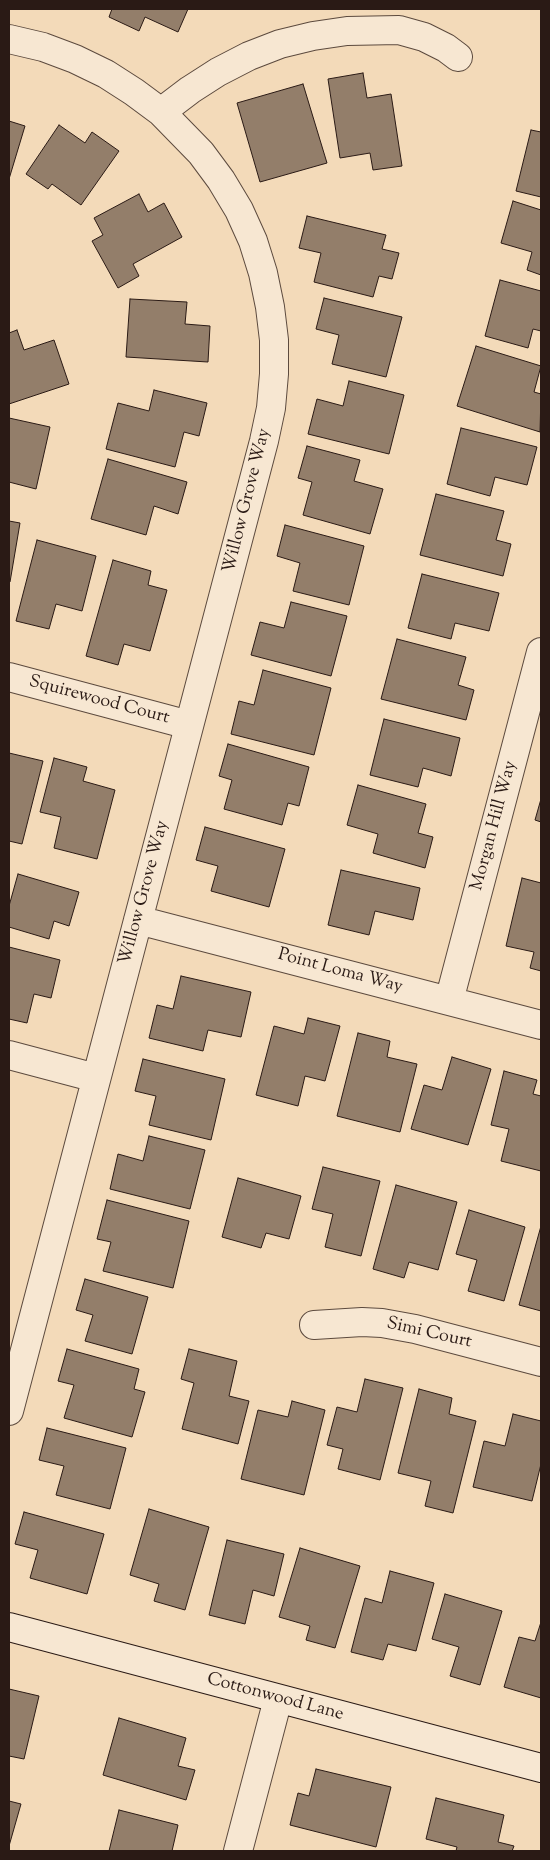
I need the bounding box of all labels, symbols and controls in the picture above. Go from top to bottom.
street label: Willow Grove Way [220,426,276,576]
street label: Squirewood Court [26,672,172,730]
street label: Morgan Hill Way [467,759,523,893]
street label: Willow Grove Way [115,819,175,967]
street label: Point Loma Way [275,945,405,999]
street label: Simi Court [384,1314,474,1354]
street label: Cottonwood Lane [204,1669,346,1727]

